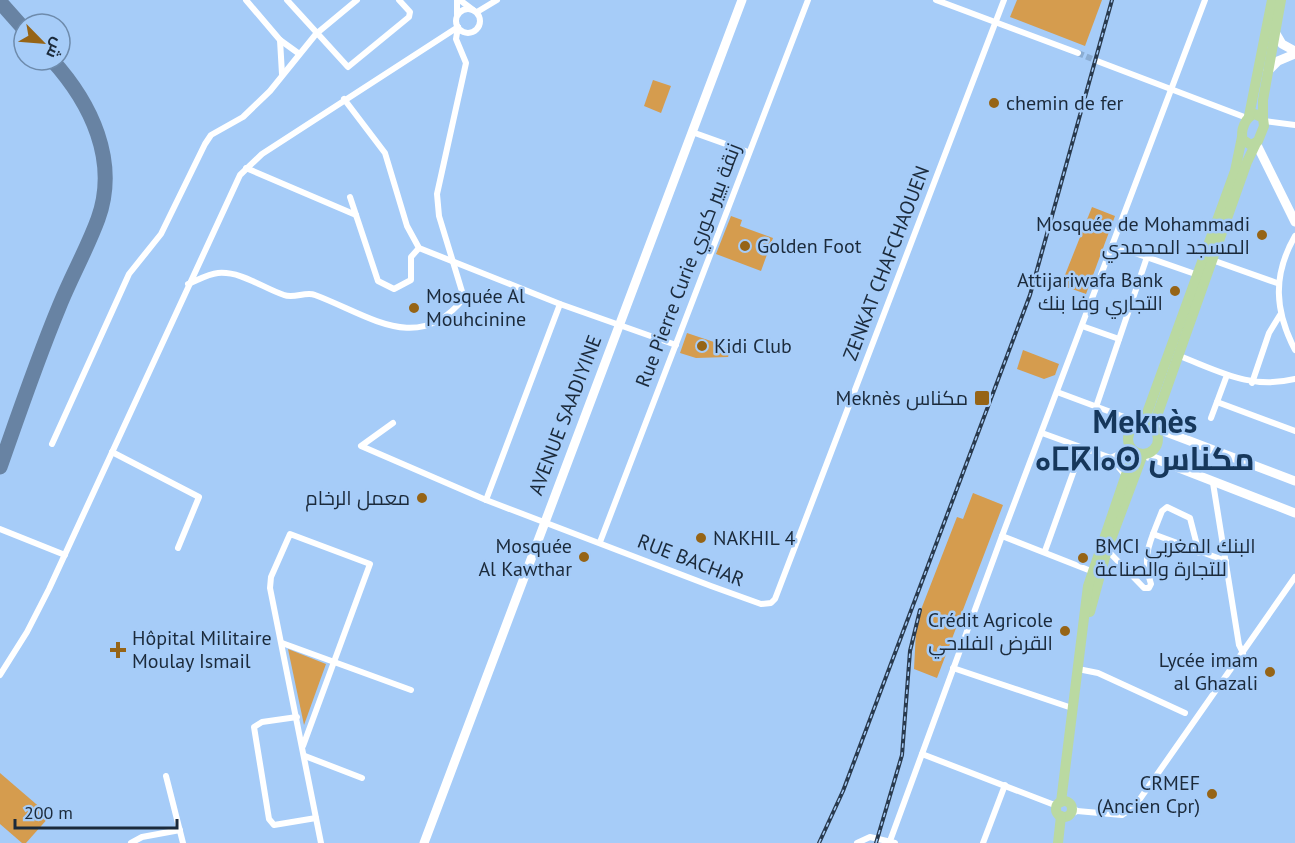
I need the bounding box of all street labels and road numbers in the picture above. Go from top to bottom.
street label: Rue Pierre Curie زنقة بيير كوري [629,139,749,392]
street label: ZENKAT CHAFCHAOUEN [837,162,935,364]
street label: AVENUE SAADIYINE [522,331,608,499]
street label: RUE BACHAR [634,528,748,592]

